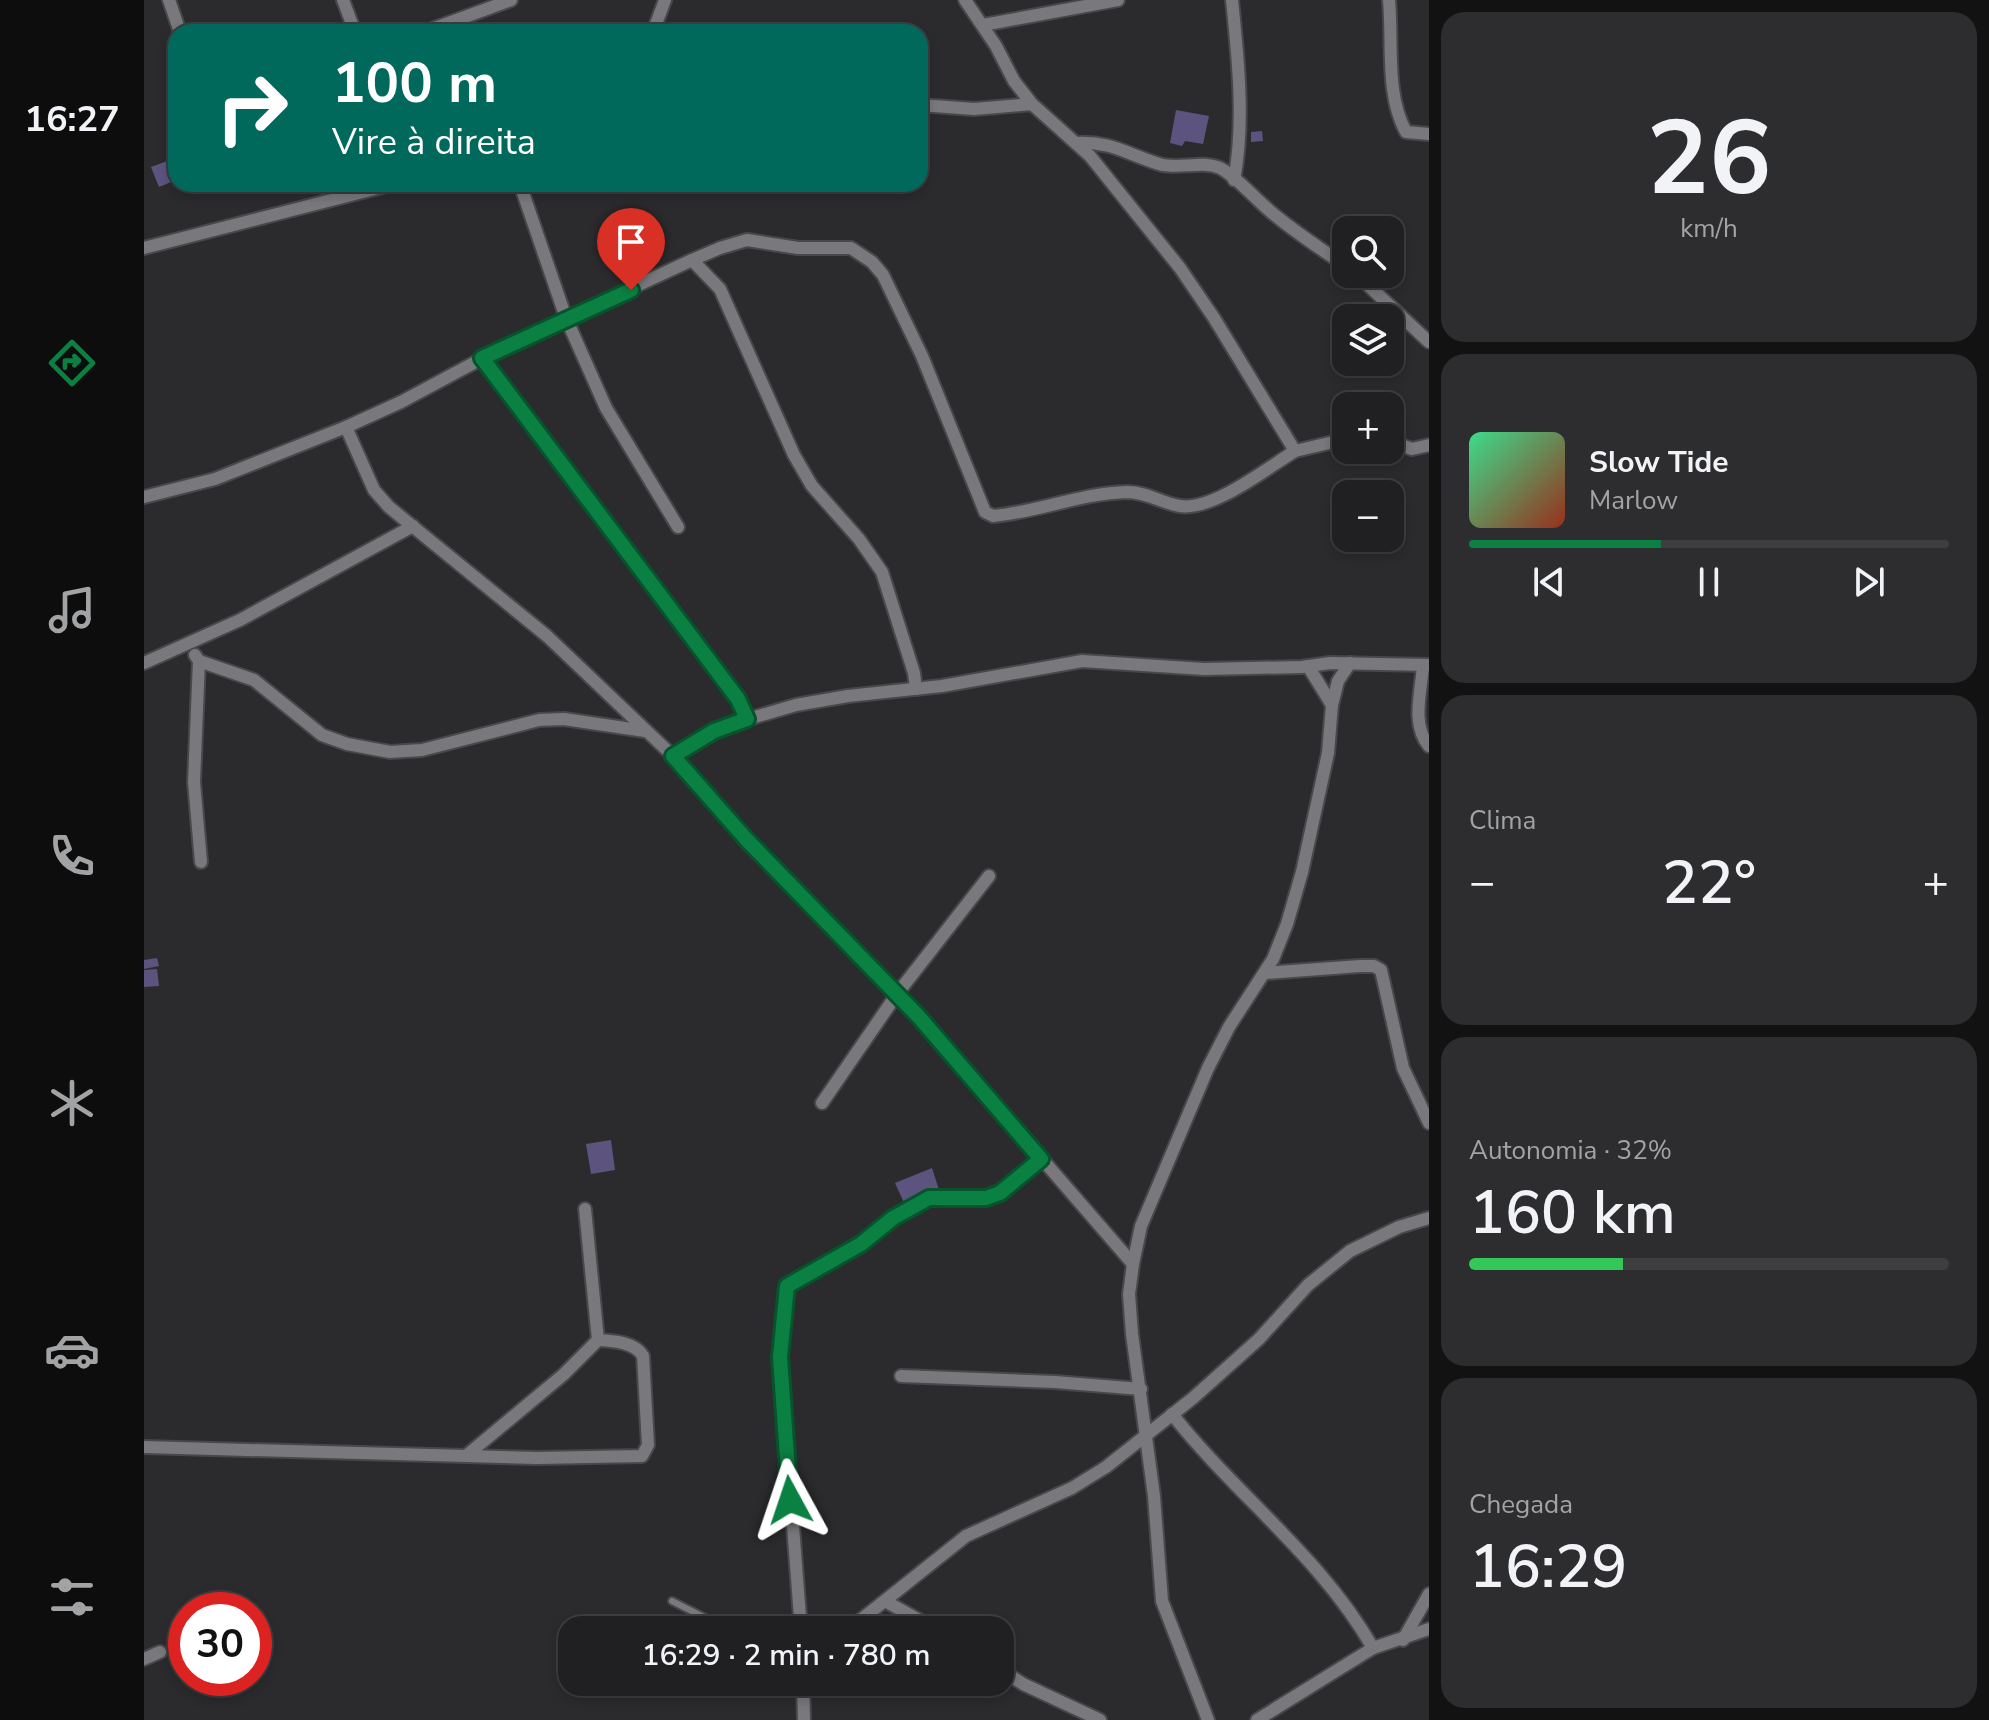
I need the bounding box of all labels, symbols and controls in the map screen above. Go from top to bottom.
text: 100 m [332,45,497,122]
icon: right [200,56,304,160]
text: 26 [1647,88,1771,230]
text: 16:27 [24,95,120,144]
text: Vire à direita [332,118,536,167]
pin [597,208,665,290]
text: km/h [1680,211,1738,246]
map controls [1332,216,1404,552]
button: search [1332,216,1404,288]
icon: arrive [609,220,653,264]
button: layers [1332,304,1404,376]
icon: directions [44,335,100,391]
button: + [1332,392,1404,464]
text: Slow Tide [1589,442,1729,483]
button: − [1332,480,1404,552]
text: Marlow [1589,483,1678,518]
icon: previous [1527,560,1571,604]
icon: pause [1687,560,1731,604]
icon: next [1847,560,1891,604]
icon: music [44,582,100,638]
text: Clima [1469,803,1536,838]
icon: phone [44,828,100,884]
text: 22° [1662,842,1756,924]
text: − [1469,853,1495,913]
text: + [1923,853,1949,913]
icon: climate [44,1075,100,1131]
text: Autonomia · 32% [1469,1133,1672,1168]
text: 160 km [1469,1172,1676,1254]
icon: car [44,1322,100,1378]
position arrow [748,1458,832,1542]
text: Chegada [1469,1487,1573,1522]
text: 16:29 [1469,1526,1627,1608]
icon: filters [44,1569,100,1625]
speed limit sign: 30 [168,1592,272,1696]
text: 16:29 · 2 min · 780 m [641,1635,931,1676]

